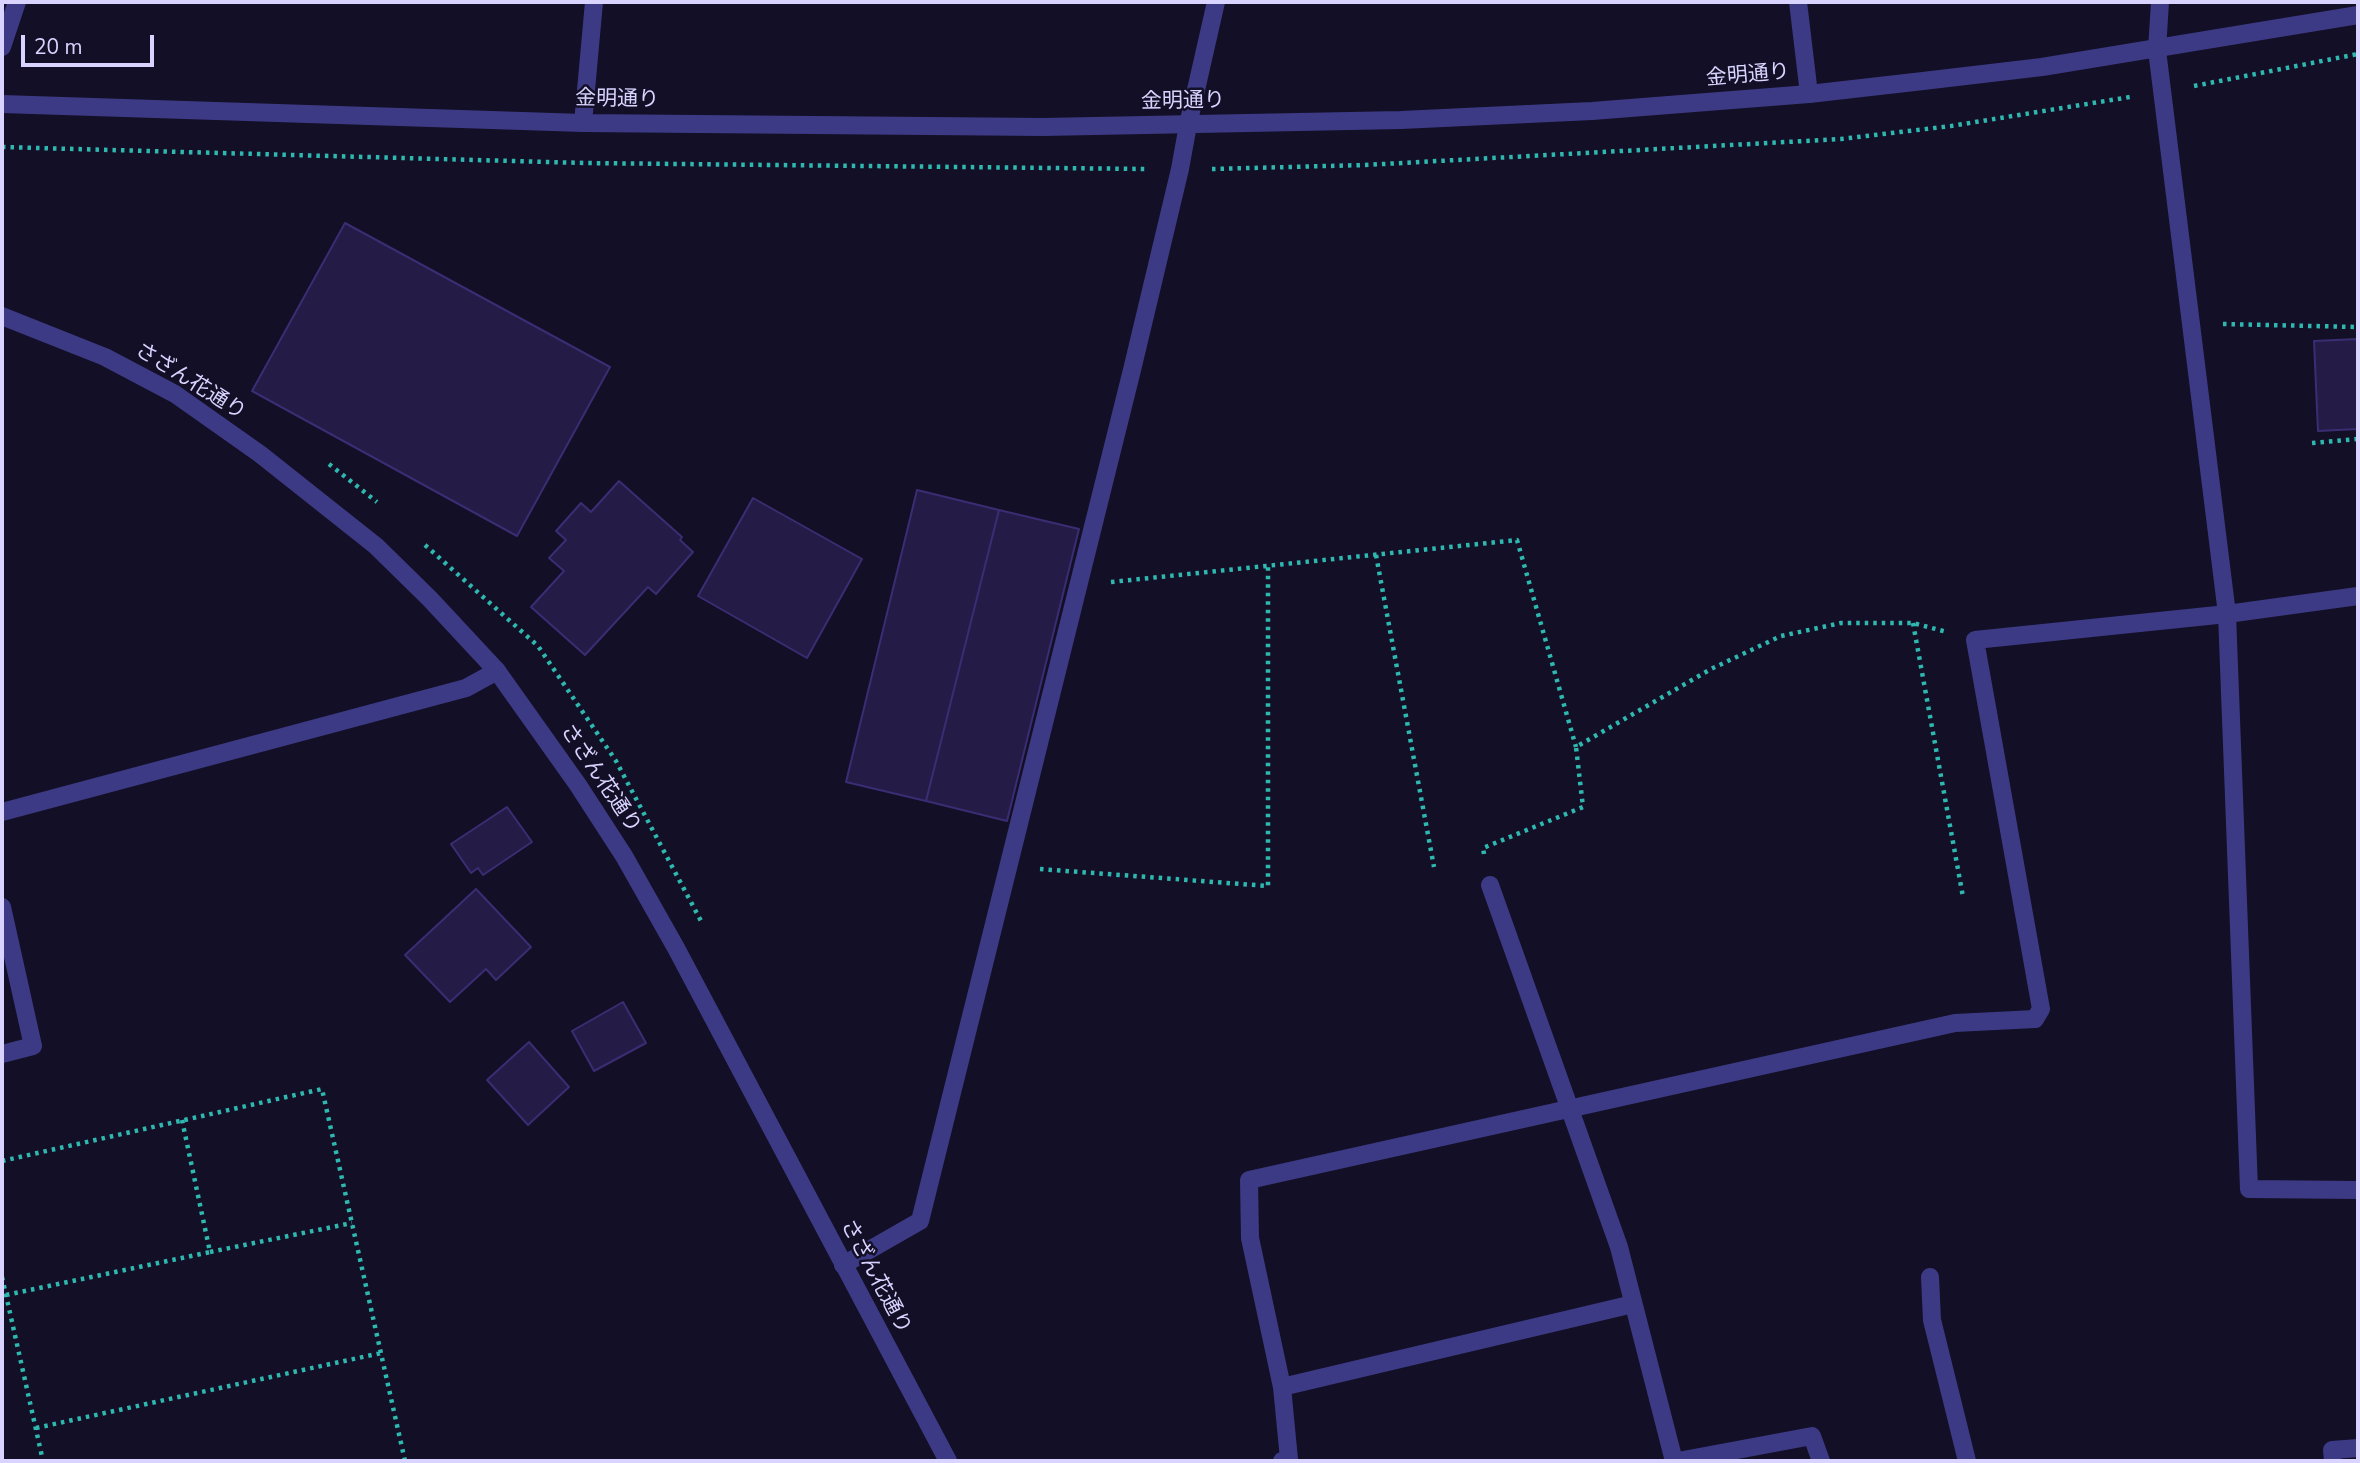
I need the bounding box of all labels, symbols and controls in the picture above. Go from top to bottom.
scale bar [24,21,158,65]
text: 20 m [34,33,83,61]
street label: 金明通り [1705,60,1791,92]
street label: 金明通り [575,87,659,113]
street label: 金明通り [1141,89,1225,115]
street label: さざん花通り [130,338,250,426]
street label: さざん花通り [554,720,646,838]
street label: さざん花通り [834,1215,916,1339]

